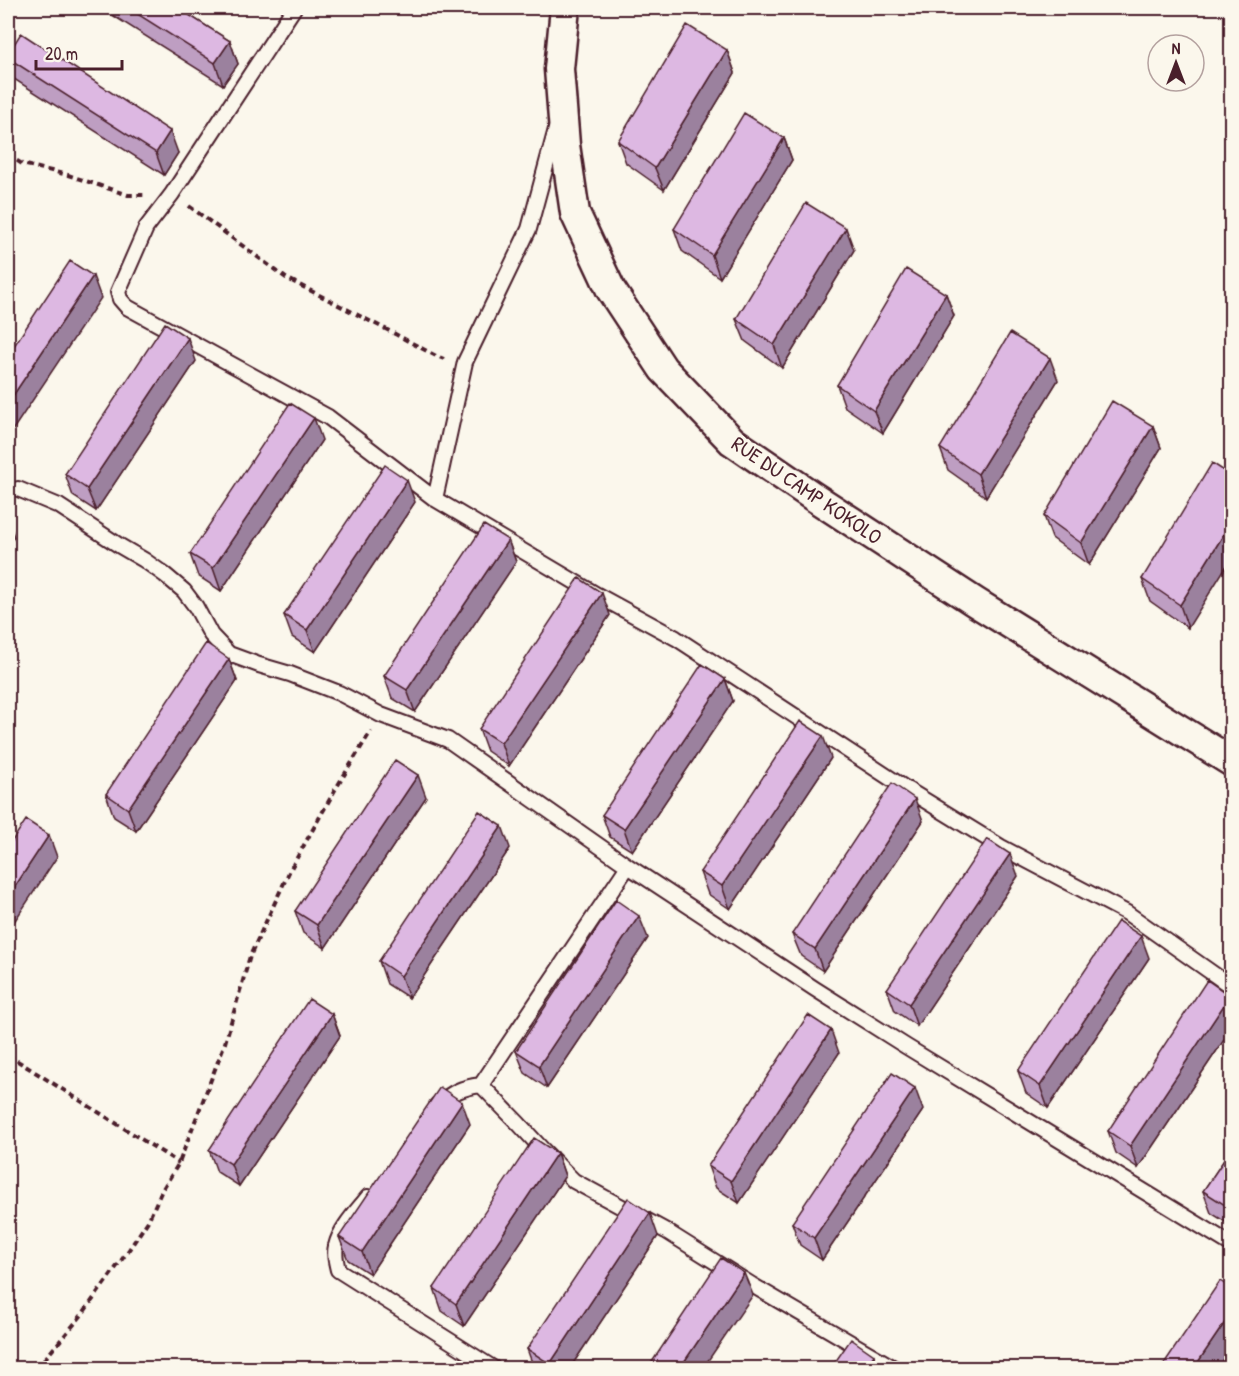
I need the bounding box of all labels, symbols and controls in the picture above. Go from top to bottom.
scale bar [36,33,122,71]
north arrow [1146,33,1206,93]
text: N [1172,37,1181,59]
text: 20 m [45,41,78,66]
street label: RUE DU CAMP KOKOLO [726,429,888,551]

